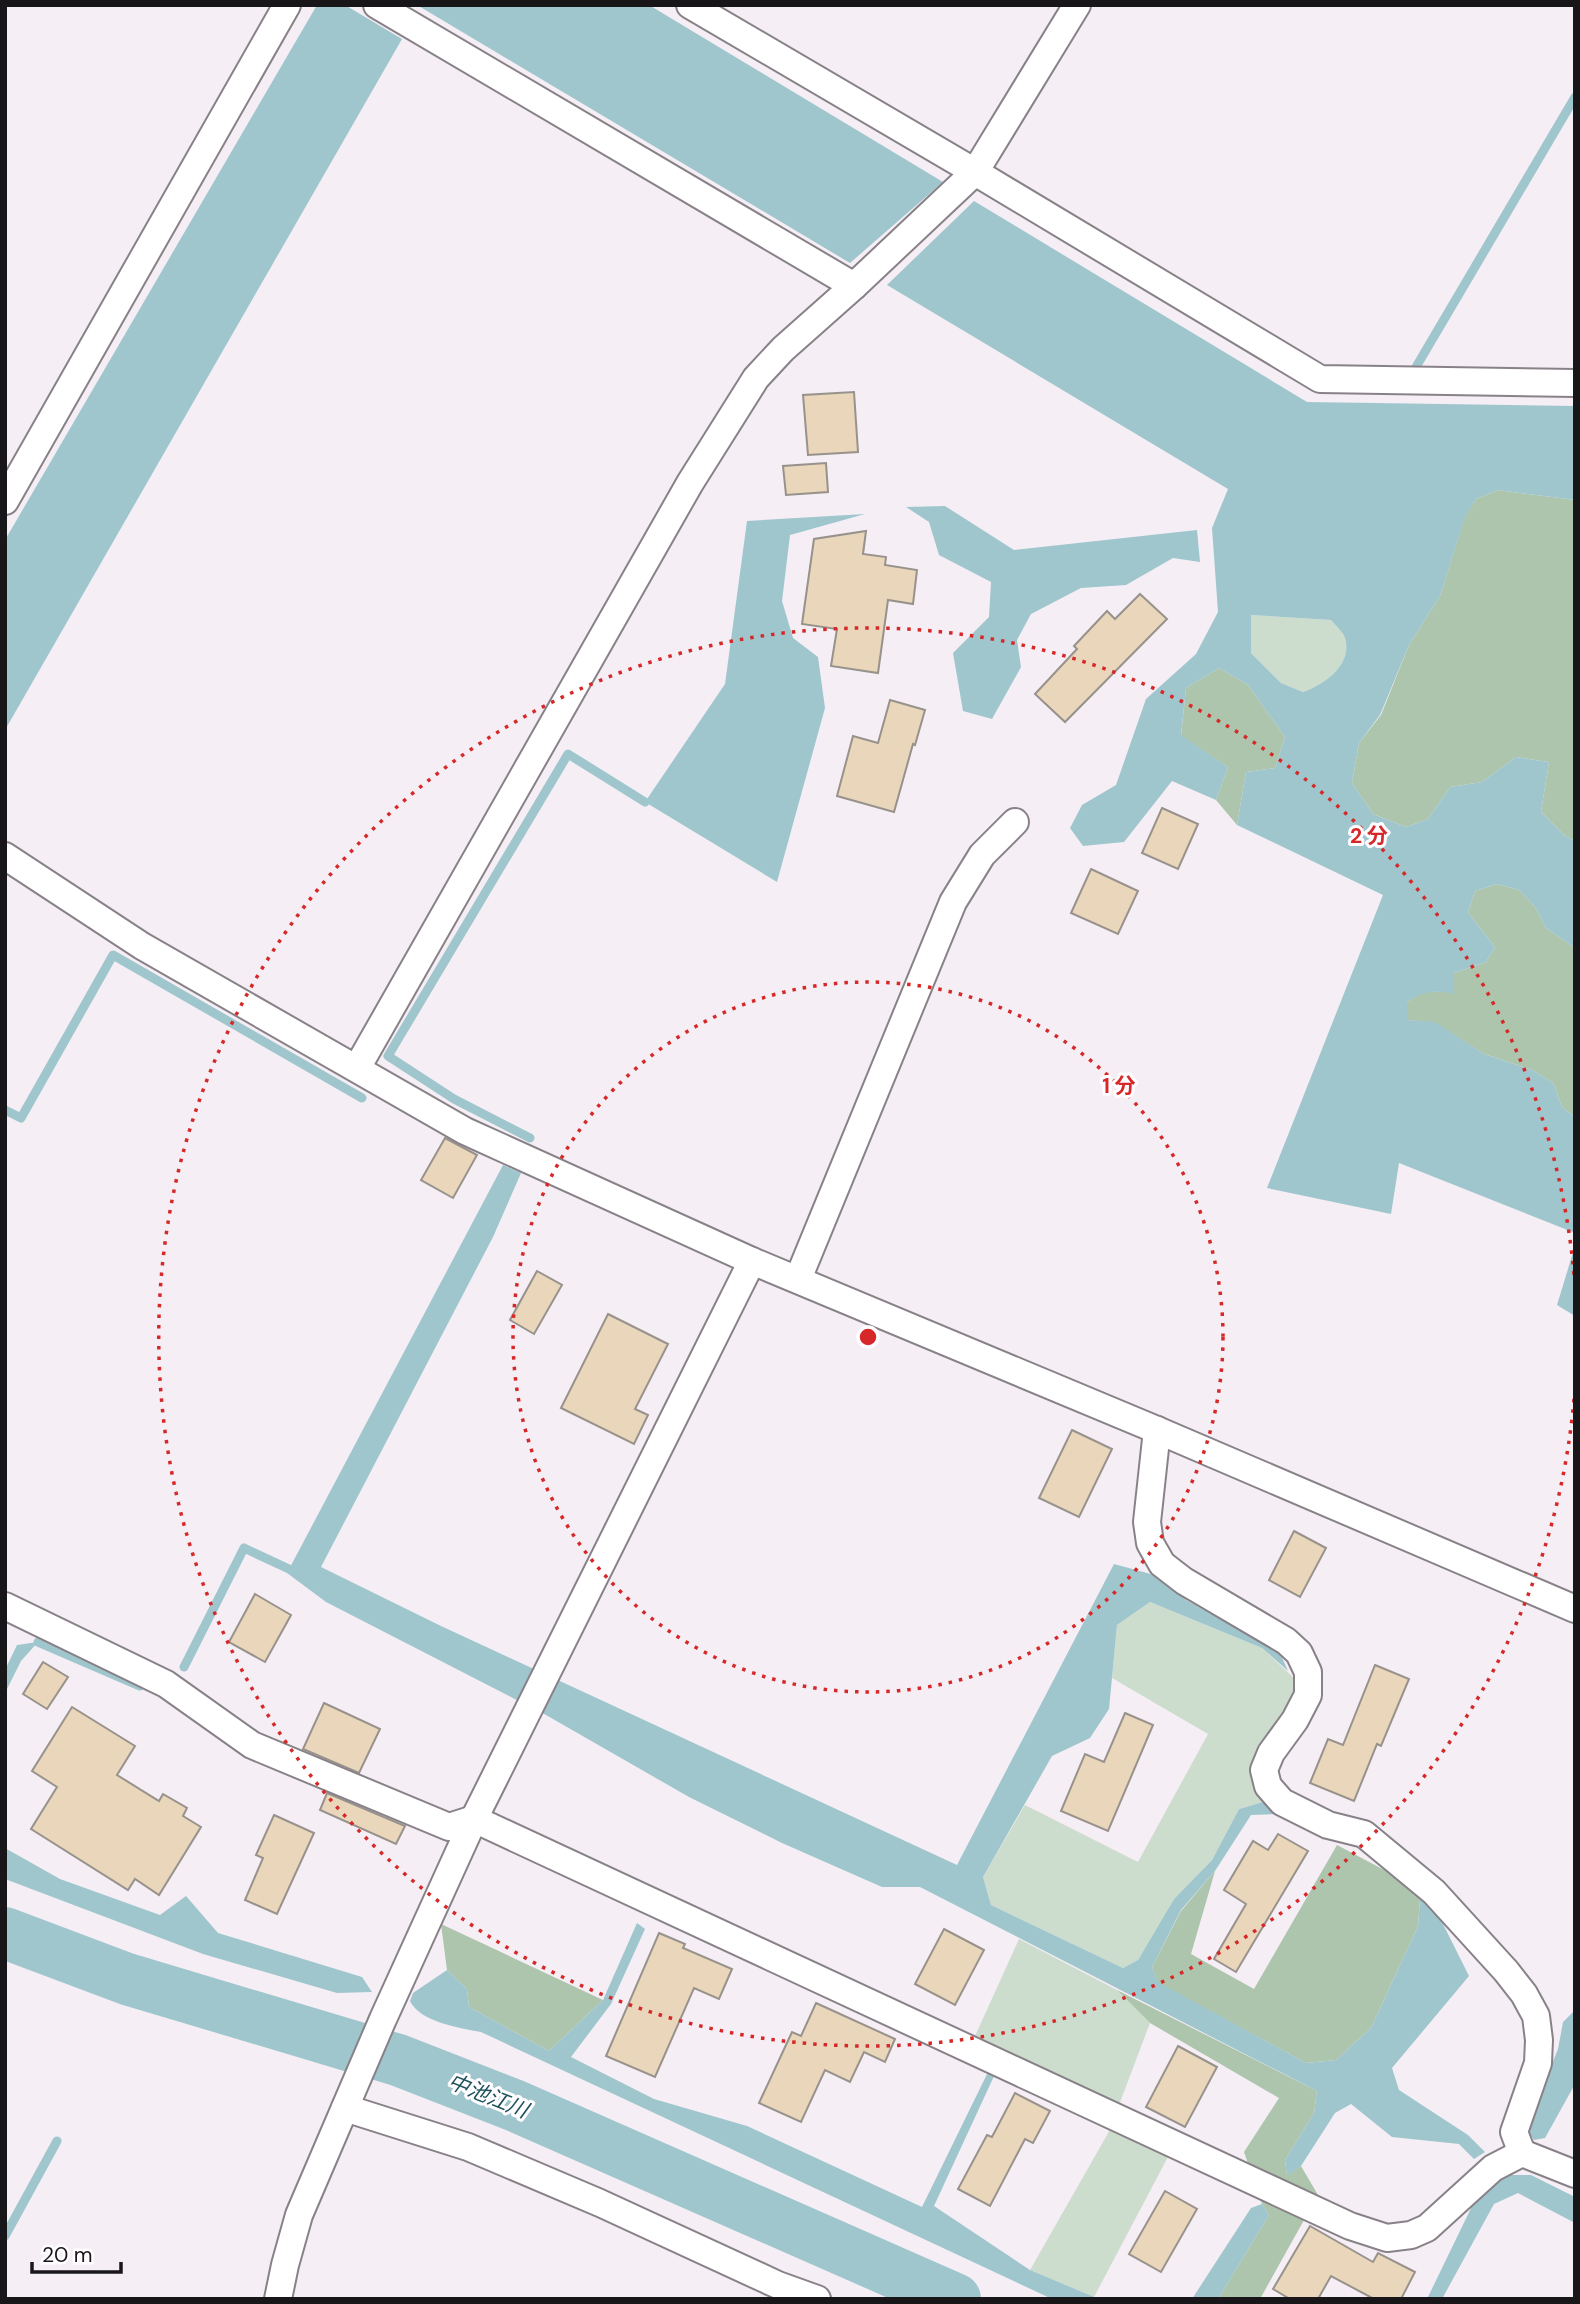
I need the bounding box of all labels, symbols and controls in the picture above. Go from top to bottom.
text: 2 分 [1350,822,1388,850]
text: 1 分 [1102,1072,1136,1100]
centre of rings [856,1325,880,1349]
water label: 中池江川 [444,2067,534,2125]
scale bar [32,2230,121,2274]
text: 20 m [42,2241,93,2269]

